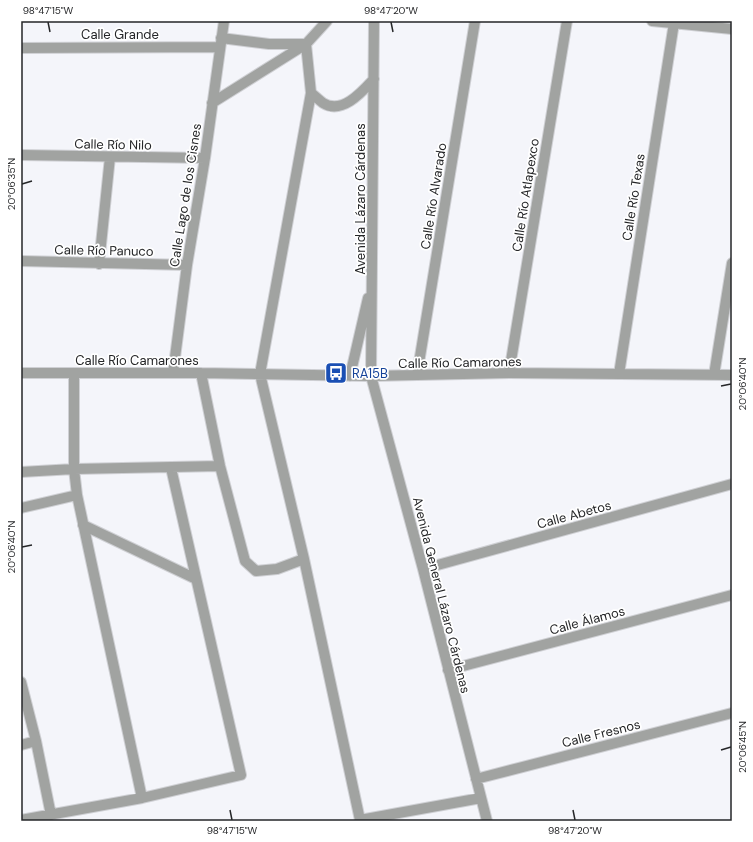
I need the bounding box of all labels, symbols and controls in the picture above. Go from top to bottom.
text: 98°47'15"W [23,4,74,17]
text: 98°47'20"W [364,4,418,17]
street label: Calle Grande [81,26,159,43]
street label: Calle Lago de los Cisnes [166,122,205,268]
street label: Avenida Lázaro Cárdenas [352,123,369,275]
street label: Calle Río Nilo [74,135,152,154]
street label: Calle Río Atlapexco [508,137,543,253]
street label: Calle Río Alvarado [417,141,450,251]
street label: Calle Río Texas [618,152,649,242]
text: 20°06'35"N [5,158,18,210]
street label: Calle Río Panuco [54,241,154,260]
street label: Calle Río Camarones [75,352,199,369]
street label: Calle Río Camarones [398,353,522,372]
text: 20°06'40"N [736,357,749,410]
bus stop icon: RA15B [323,360,349,386]
place label: RA15B [352,365,388,382]
street label: Avenida General Lázaro Cárdenas [409,495,474,695]
street label: Calle Abetos [535,496,613,533]
text: 20°06'40"N [5,520,18,573]
street label: Calle Álamos [547,601,627,639]
street label: Calle Fresnos [560,716,642,751]
text: 20°06'45"N [736,721,749,773]
text: 98°47'15"W [207,824,258,837]
text: 98°47'20"W [548,824,602,837]

